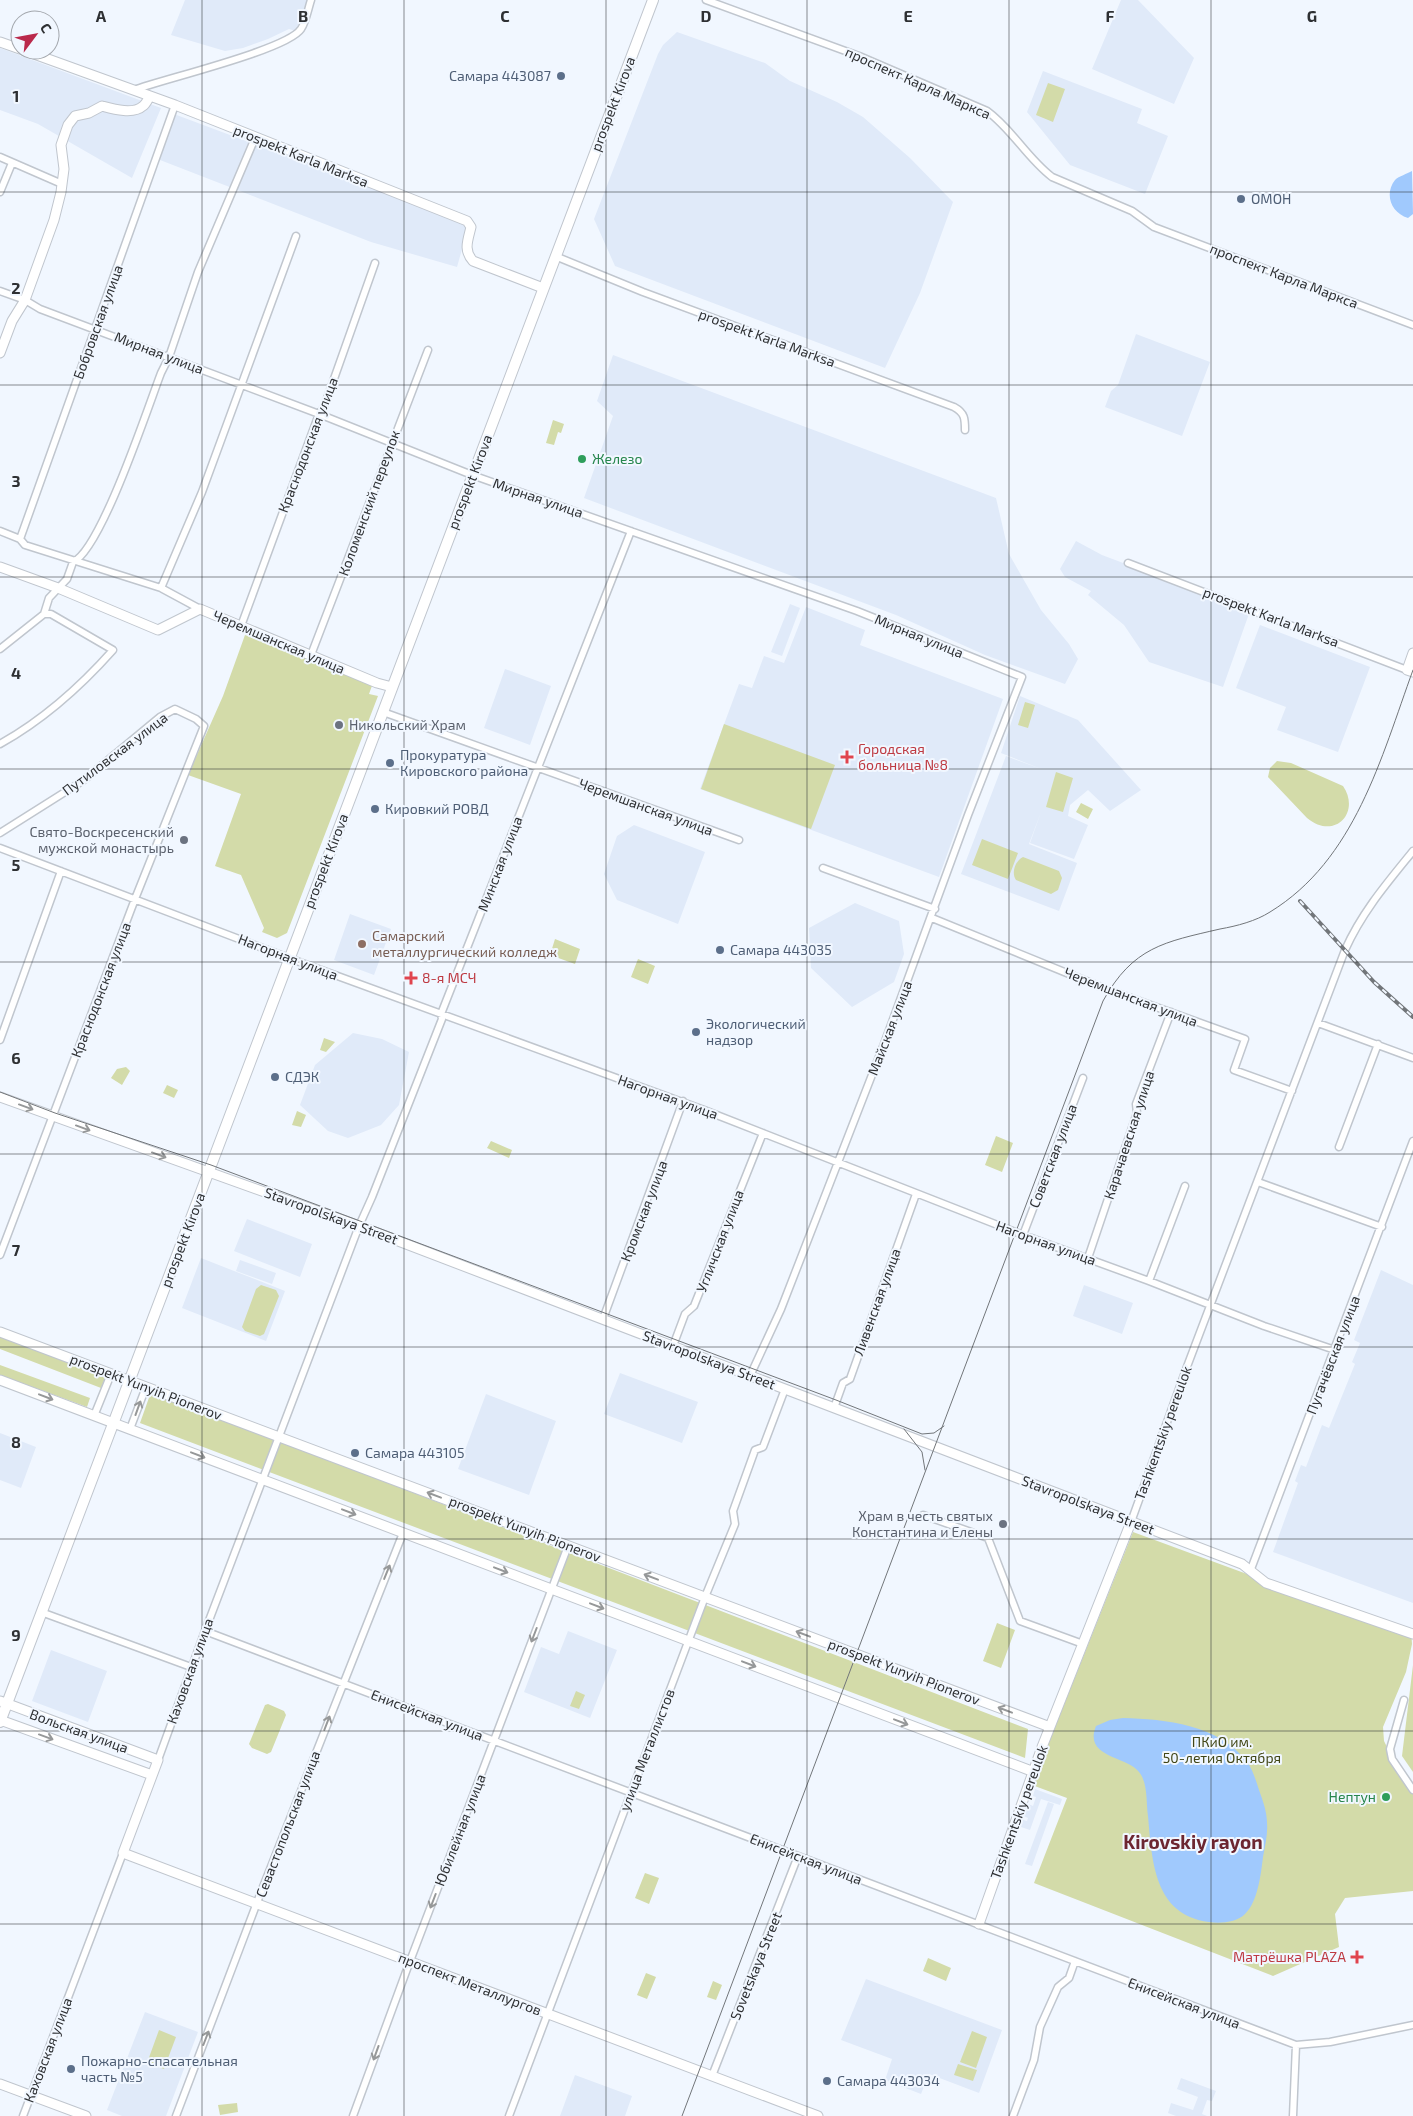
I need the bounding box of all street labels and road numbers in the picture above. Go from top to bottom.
street label: проспект Карла Маркса [843,43,994,122]
street label: prospekt Kirova [587,54,638,154]
street label: prospekt Karla Marksa [231,121,371,190]
street label: проспект Карла Маркса [1208,239,1361,312]
street label: Бобровская улица [69,262,126,381]
street label: prospekt Karla Marksa [697,305,838,370]
street label: Мирная улица [112,328,206,377]
street label: Краснодонская улица [274,375,341,515]
street label: Коломенский переулок [334,427,403,578]
street label: prospekt Kirova [444,432,495,532]
street label: Мирная улица [491,474,586,521]
street label: prospekt Karla Marksa [1201,583,1341,650]
street label: Черемшанская улица [211,606,348,677]
street label: Мирная улица [872,610,966,661]
street label: Путиловская улица [59,708,171,799]
street label: Черемшанская улица [577,774,716,839]
street label: prospekt Kirova [300,811,351,911]
street label: Минская улица [474,814,525,914]
street label: Краснодонская улица [67,920,134,1060]
street label: Нагорная улица [236,930,340,983]
street label: Черемшанская улица [1062,963,1200,1030]
street label: Майская улица [864,978,915,1078]
street label: Карачаевская улица [1100,1068,1157,1201]
street label: Нагорная улица [616,1071,721,1123]
street label: Советская улица [1025,1102,1080,1210]
street label: Кромская улица [616,1158,671,1264]
street label: Stavropolskaya Street [262,1183,400,1248]
street label: Угличская улица [692,1187,747,1294]
street label: prospekt Kirova [157,1190,208,1290]
street label: Нагорная улица [994,1217,1099,1269]
street label: Ливенская улица [849,1246,904,1358]
street label: Пугачёвская улица [1302,1293,1363,1417]
street label: Stavropolskaya Street [640,1326,778,1393]
street label: prospekt Yunyih Pionerov [68,1350,225,1424]
street label: Tashkentskiy pereulok [1130,1363,1195,1502]
street label: Stavropolskaya Street [1019,1471,1157,1538]
street label: prospekt Yunyih Pionerov [447,1492,604,1566]
street label: Каховская улица [163,1616,217,1726]
street label: prospekt Yunyih Pionerov [826,1635,983,1709]
street label: Енисейская улица [369,1685,486,1744]
street label: улица Металлистов [615,1686,678,1813]
street label: Вольская улица [28,1705,131,1756]
street label: Tashkentskiy pereulok [986,1742,1051,1881]
street label: Севастопольская улица [252,1748,323,1899]
street label: Юбилейная улица [430,1771,489,1888]
street label: Енисейская улица [748,1829,865,1888]
street label: Sovetskaya Street [726,1909,785,2022]
street label: проспект Металлургов [396,1948,544,2019]
street label: Енисейская улица [1126,1973,1243,2032]
street label: Каховская улица [20,1995,75,2105]

